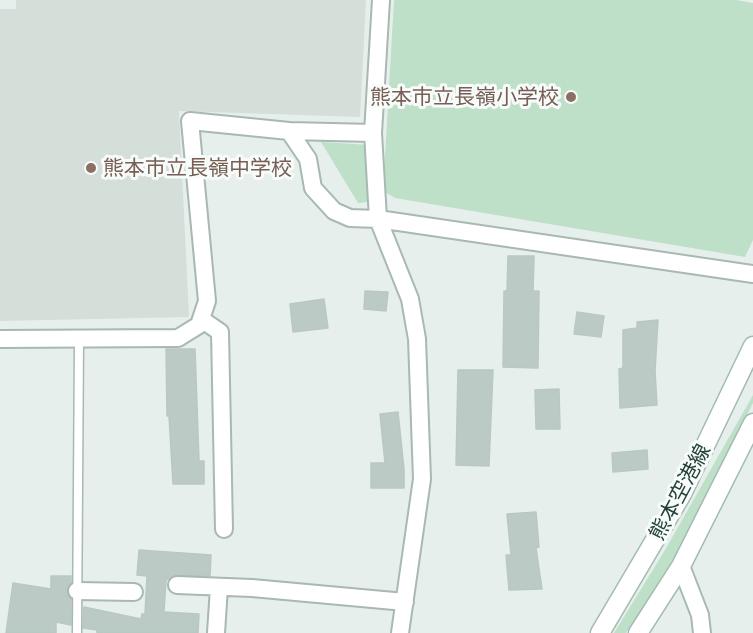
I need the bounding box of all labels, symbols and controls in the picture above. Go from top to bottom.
place label: 熊本市立長嶺小学校 [370,84,559,110]
marker: 熊本市立長嶺小学校 [564,90,578,104]
place label: 熊本市立長嶺中学校 [103,155,292,181]
marker: 熊本市立長嶺中学校 [84,161,98,175]
street label: 熊本空港線 [644,440,716,544]

